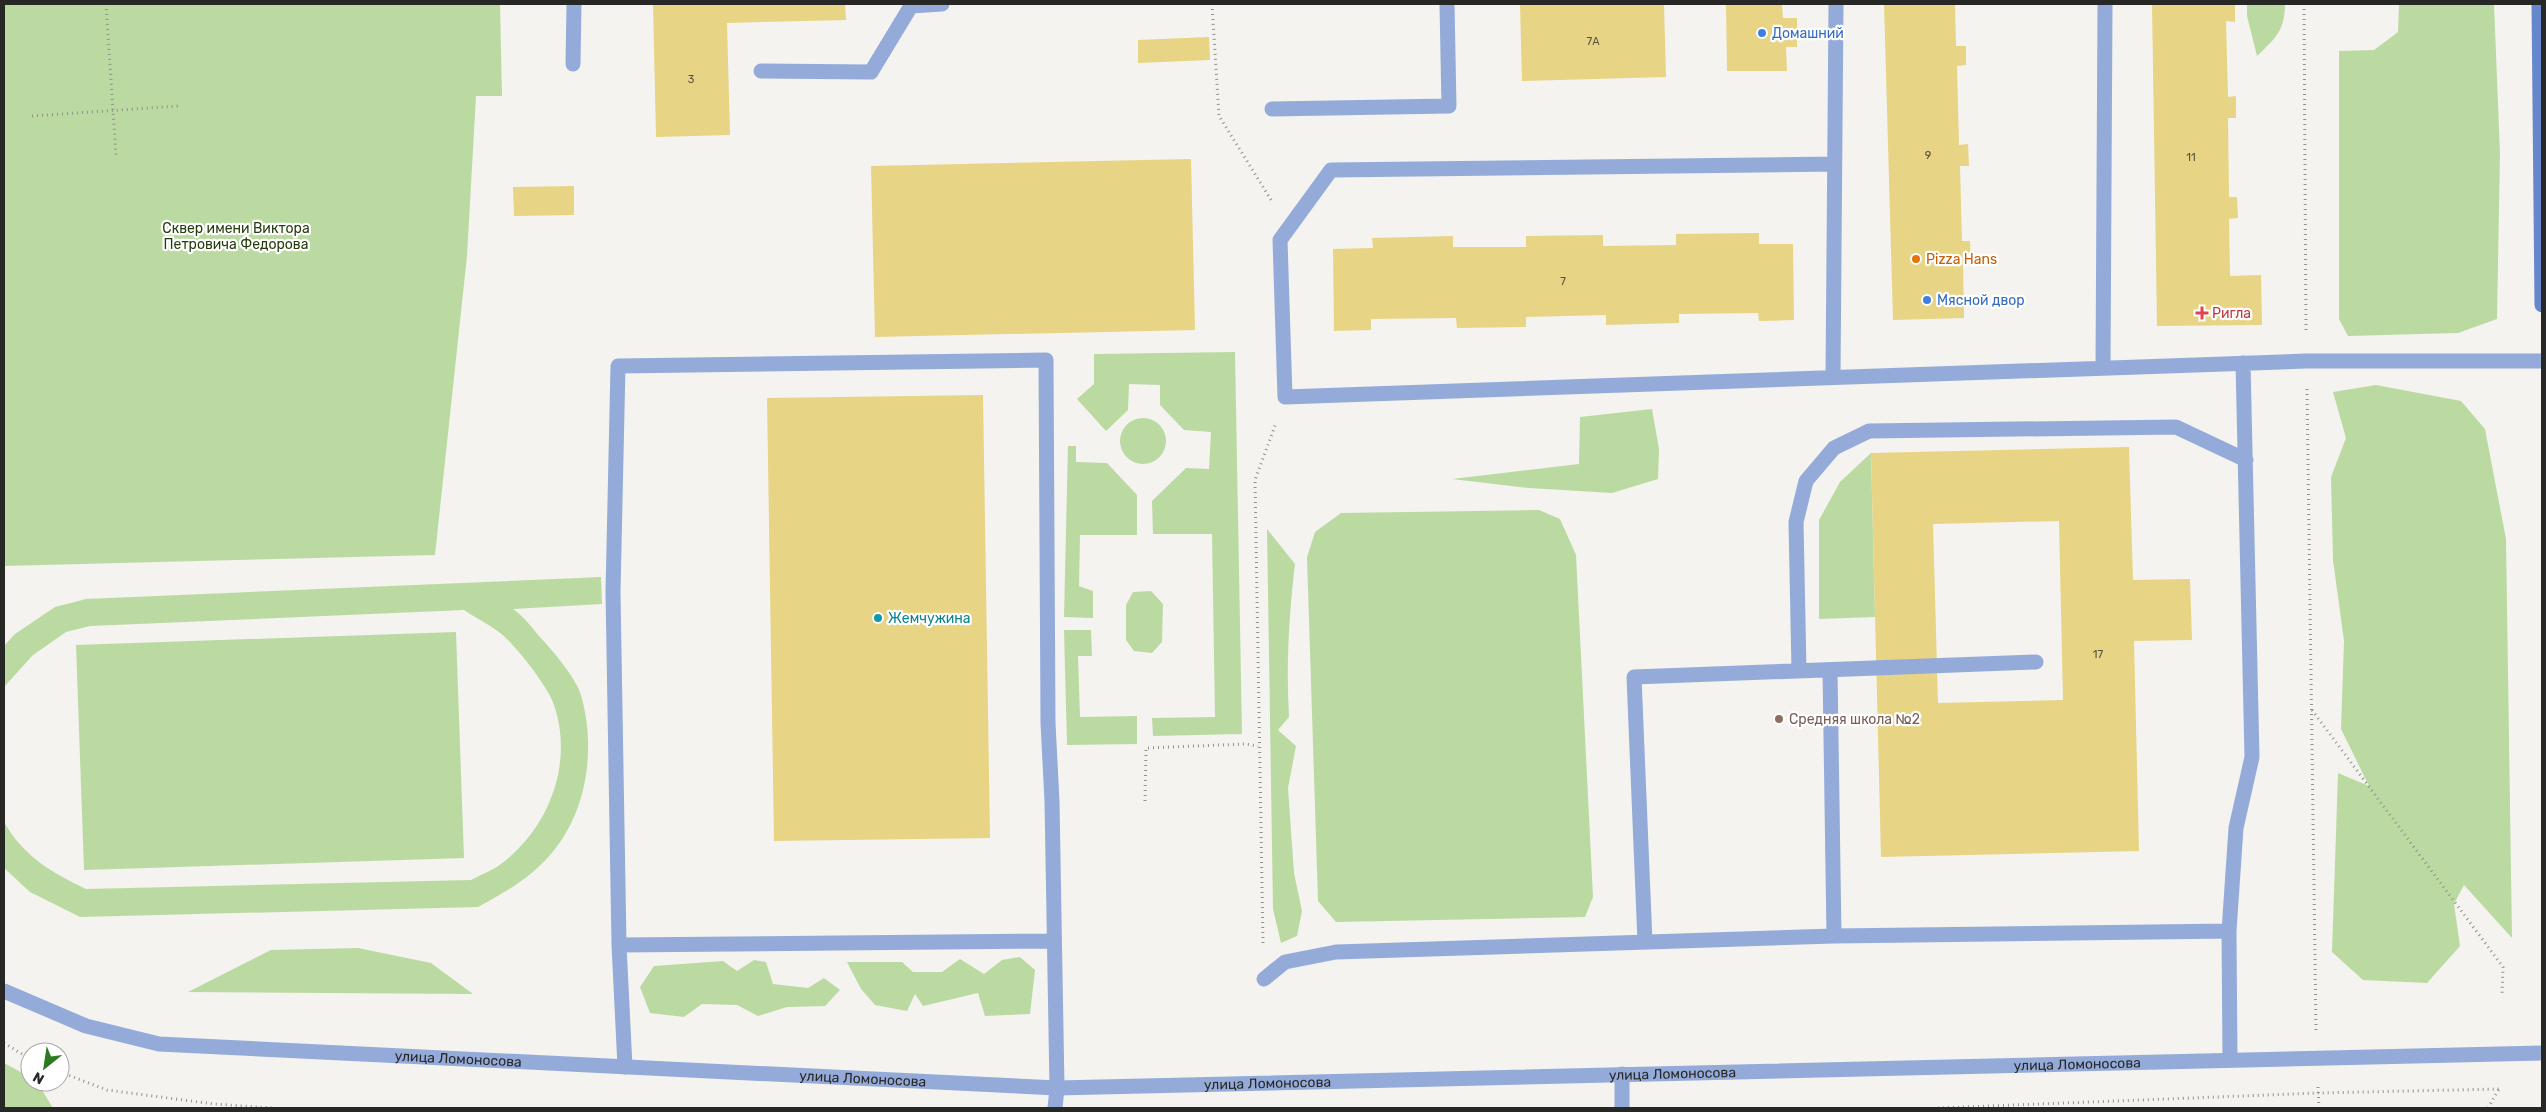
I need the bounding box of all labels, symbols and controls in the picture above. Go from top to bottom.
place label: Домашний [1772,25,1844,42]
marker: Домашний [1756,27,1768,39]
house number: 7А [1586,35,1600,48]
house number: 3 [688,73,695,86]
house number: 9 [1925,149,1931,162]
house number: 11 [2186,151,2196,164]
park label: Сквер имени Виктора Петровича Федорова [162,220,310,253]
place label: Pizza Hans [1926,251,1997,268]
marker: Pizza Hans [1910,253,1922,265]
house number: 7 [1560,275,1566,288]
place label: Мясной двор [1937,292,2025,309]
marker: Мясной двор [1921,294,1933,306]
place label: Ригла [2212,305,2251,322]
marker: Ригла [2196,307,2208,319]
place label: Жемчужина [888,610,971,627]
marker: Жемчужина [872,612,884,624]
house number: 17 [2093,648,2104,661]
place label: Средняя школа №2 [1789,711,1920,728]
marker: Средняя школа №2 [1773,713,1785,725]
north arrow [20,1042,70,1092]
street label: улица Ломоносова [394,1048,522,1071]
street label: улица Ломоносова [2014,1054,2141,1074]
street label: улица Ломоносова [1609,1064,1736,1084]
street label: улица Ломоносова [799,1067,927,1091]
text: N [30,1068,47,1088]
street label: улица Ломоносова [1204,1074,1331,1094]

